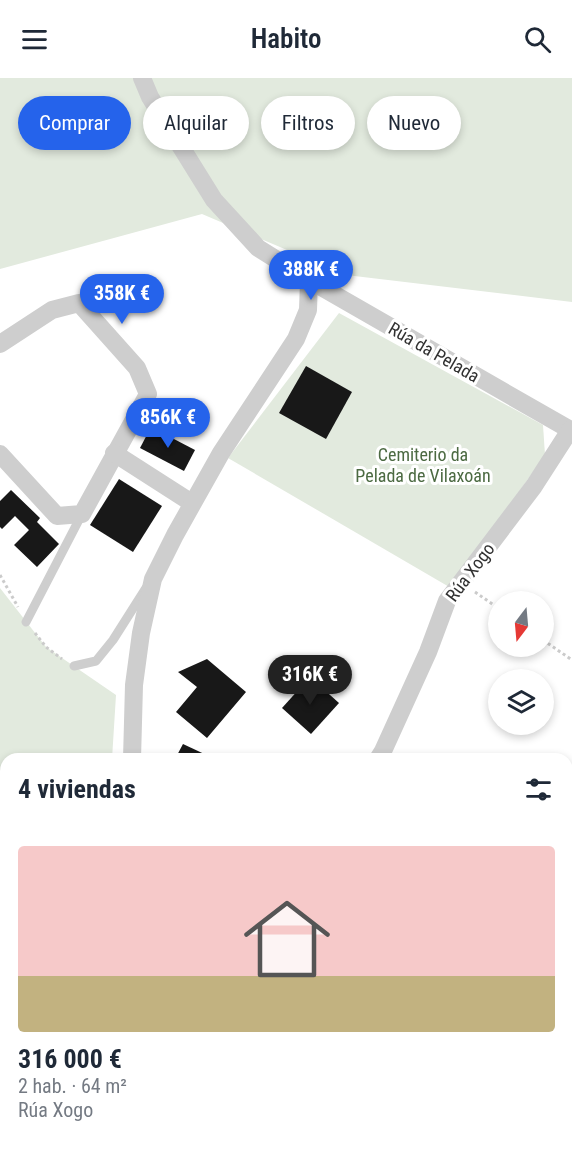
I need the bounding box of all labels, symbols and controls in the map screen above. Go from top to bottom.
icon: menu [18,23,51,56]
text: Habito [251,23,321,55]
icon: search [521,23,554,56]
chip: Comprar [18,96,131,150]
chip: Alquilar [143,96,249,150]
chip: Filtros [261,96,355,150]
chip: Nuevo [367,96,461,150]
pin: 388K € [262,250,360,301]
text: 388K € [283,257,339,281]
pin: 358K € [73,274,171,325]
text: 358K € [94,281,150,305]
street label: Rúa da Pelada [385,318,483,386]
pin: 856K € [119,398,217,449]
text: 856K € [140,405,196,429]
park label: Cemiterio da Pelada de Vilaxoán [355,444,491,486]
street label: Rúa Xogo [441,539,499,605]
north arrow [488,591,554,657]
map controls [488,591,554,735]
pin: 316K € [261,655,359,706]
text: 316K € [282,662,338,686]
button: layers [488,669,554,735]
icon: filters [522,773,555,806]
text: 4 viviendas [18,774,136,804]
icon: home [233,885,341,993]
text: 316 000 € [18,1044,122,1074]
text: 2 hab. · 64 m² [18,1074,127,1098]
text: Rúa Xogo [18,1098,93,1122]

